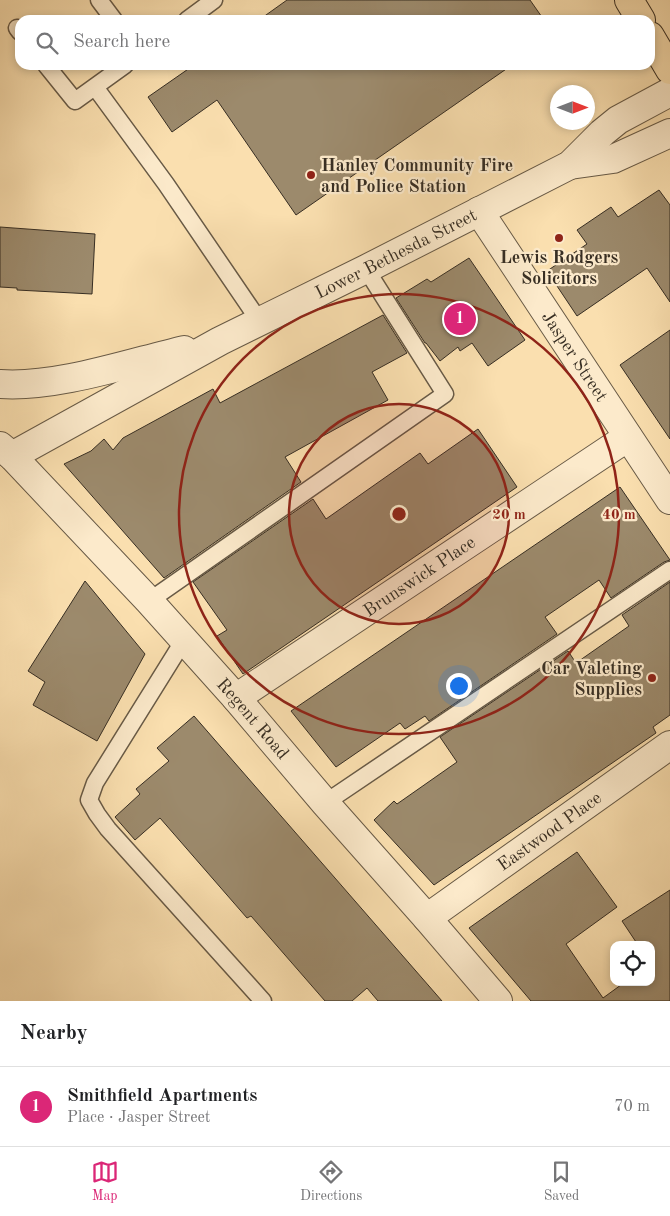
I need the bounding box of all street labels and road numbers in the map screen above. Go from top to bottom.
street label: Lower Bethesda Street [312,206,480,303]
street label: Jasper Street [538,308,610,405]
street label: Brunswick Place [360,533,479,620]
street label: Regent Road [213,675,292,763]
street label: Eastwood Place [494,789,605,875]

